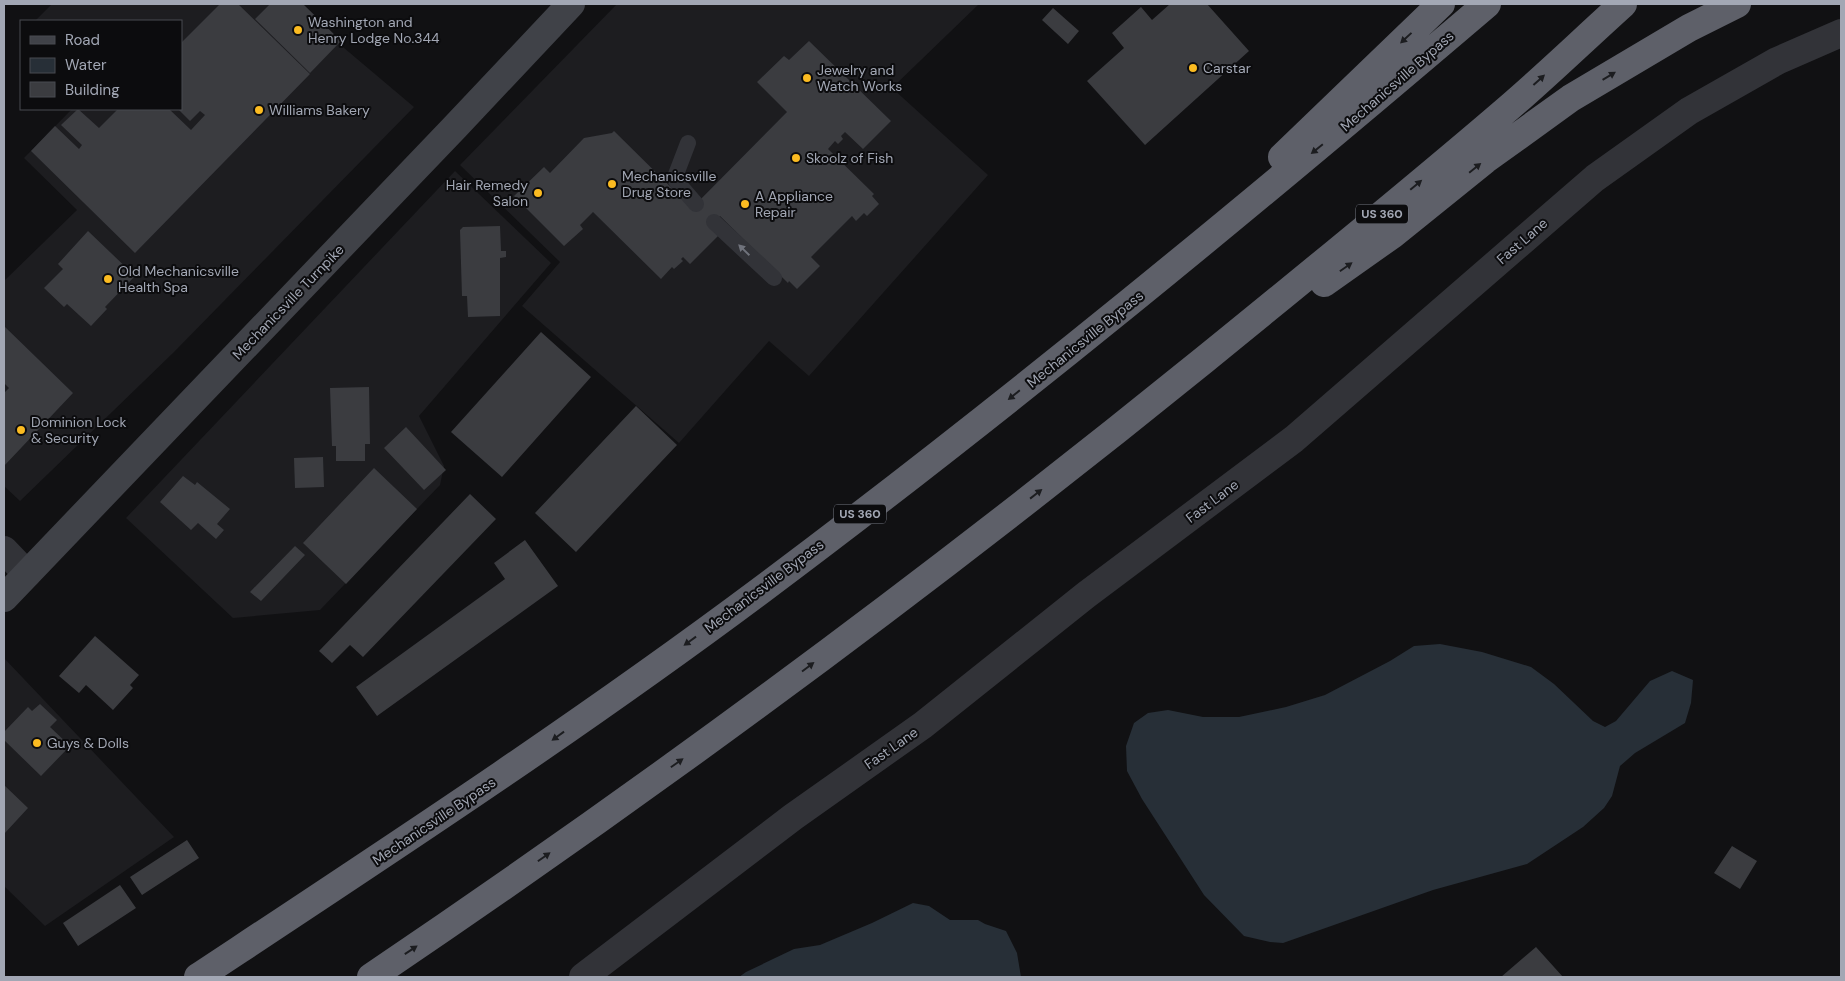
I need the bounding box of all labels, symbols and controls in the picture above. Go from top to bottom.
place label: Washington and Henry Lodge No.344 [308,13,440,47]
legend [20,20,182,110]
marker: Washington and Henry Lodge No.344 [292,24,304,36]
street label: Mechanicsville Bypass [1336,27,1458,135]
text: Road [65,30,100,50]
one-way arrow [1401,32,1413,44]
text: Water [65,55,107,75]
place label: Carstar [1203,59,1251,77]
place label: Jewelry and Watch Works [817,61,902,95]
marker: Carstar [1187,62,1199,74]
marker: Jewelry and Watch Works [801,72,813,84]
one-way arrow [1602,72,1615,81]
one-way arrow [1533,74,1545,86]
text: Building [65,80,120,100]
place label: Williams Bakery [269,101,370,119]
marker: Williams Bakery [253,104,265,116]
one-way arrow [1310,143,1323,154]
place label: Skoolz of Fish [806,149,893,167]
marker: Skoolz of Fish [790,152,802,164]
one-way arrow [1468,163,1481,174]
place label: Mechanicsville Drug Store [622,167,716,201]
place label: Hair Remedy Salon [446,176,528,210]
marker: Mechanicsville Drug Store [606,178,618,190]
one-way arrow [1409,180,1422,191]
marker: Hair Remedy Salon [532,187,544,199]
place label: A Appliance Repair [755,187,833,221]
marker: A Appliance Repair [739,198,751,210]
road number: US 360 [1356,204,1408,223]
street label: Fast Lane [1493,214,1551,268]
street label: Mechanicsville Turnpike [228,241,348,363]
one-way arrow [739,244,751,256]
place label: Old Mechanicsville Health Spa [118,262,239,296]
one-way arrow [1339,262,1353,272]
marker: Old Mechanicsville Health Spa [102,273,114,285]
street label: Mechanicsville Bypass [1023,286,1147,392]
one-way arrow [1008,390,1021,401]
place label: Dominion Lock & Security [31,413,127,447]
marker: Dominion Lock & Security [15,424,27,436]
street label: Fast Lane [1182,475,1242,527]
one-way arrow [1029,488,1042,499]
road number: US 360 [834,504,886,524]
street label: Mechanicsville Bypass [701,535,827,637]
one-way arrow [684,636,697,647]
one-way arrow [801,662,815,672]
street label: Fast Lane [861,723,921,773]
one-way arrow [551,731,564,741]
place label: Guys & Dolls [47,734,129,752]
marker: Guys & Dolls [31,737,43,749]
one-way arrow [670,758,684,768]
street label: Mechanicsville Bypass [369,773,499,869]
one-way arrow [537,852,551,862]
one-way arrow [404,945,418,955]

